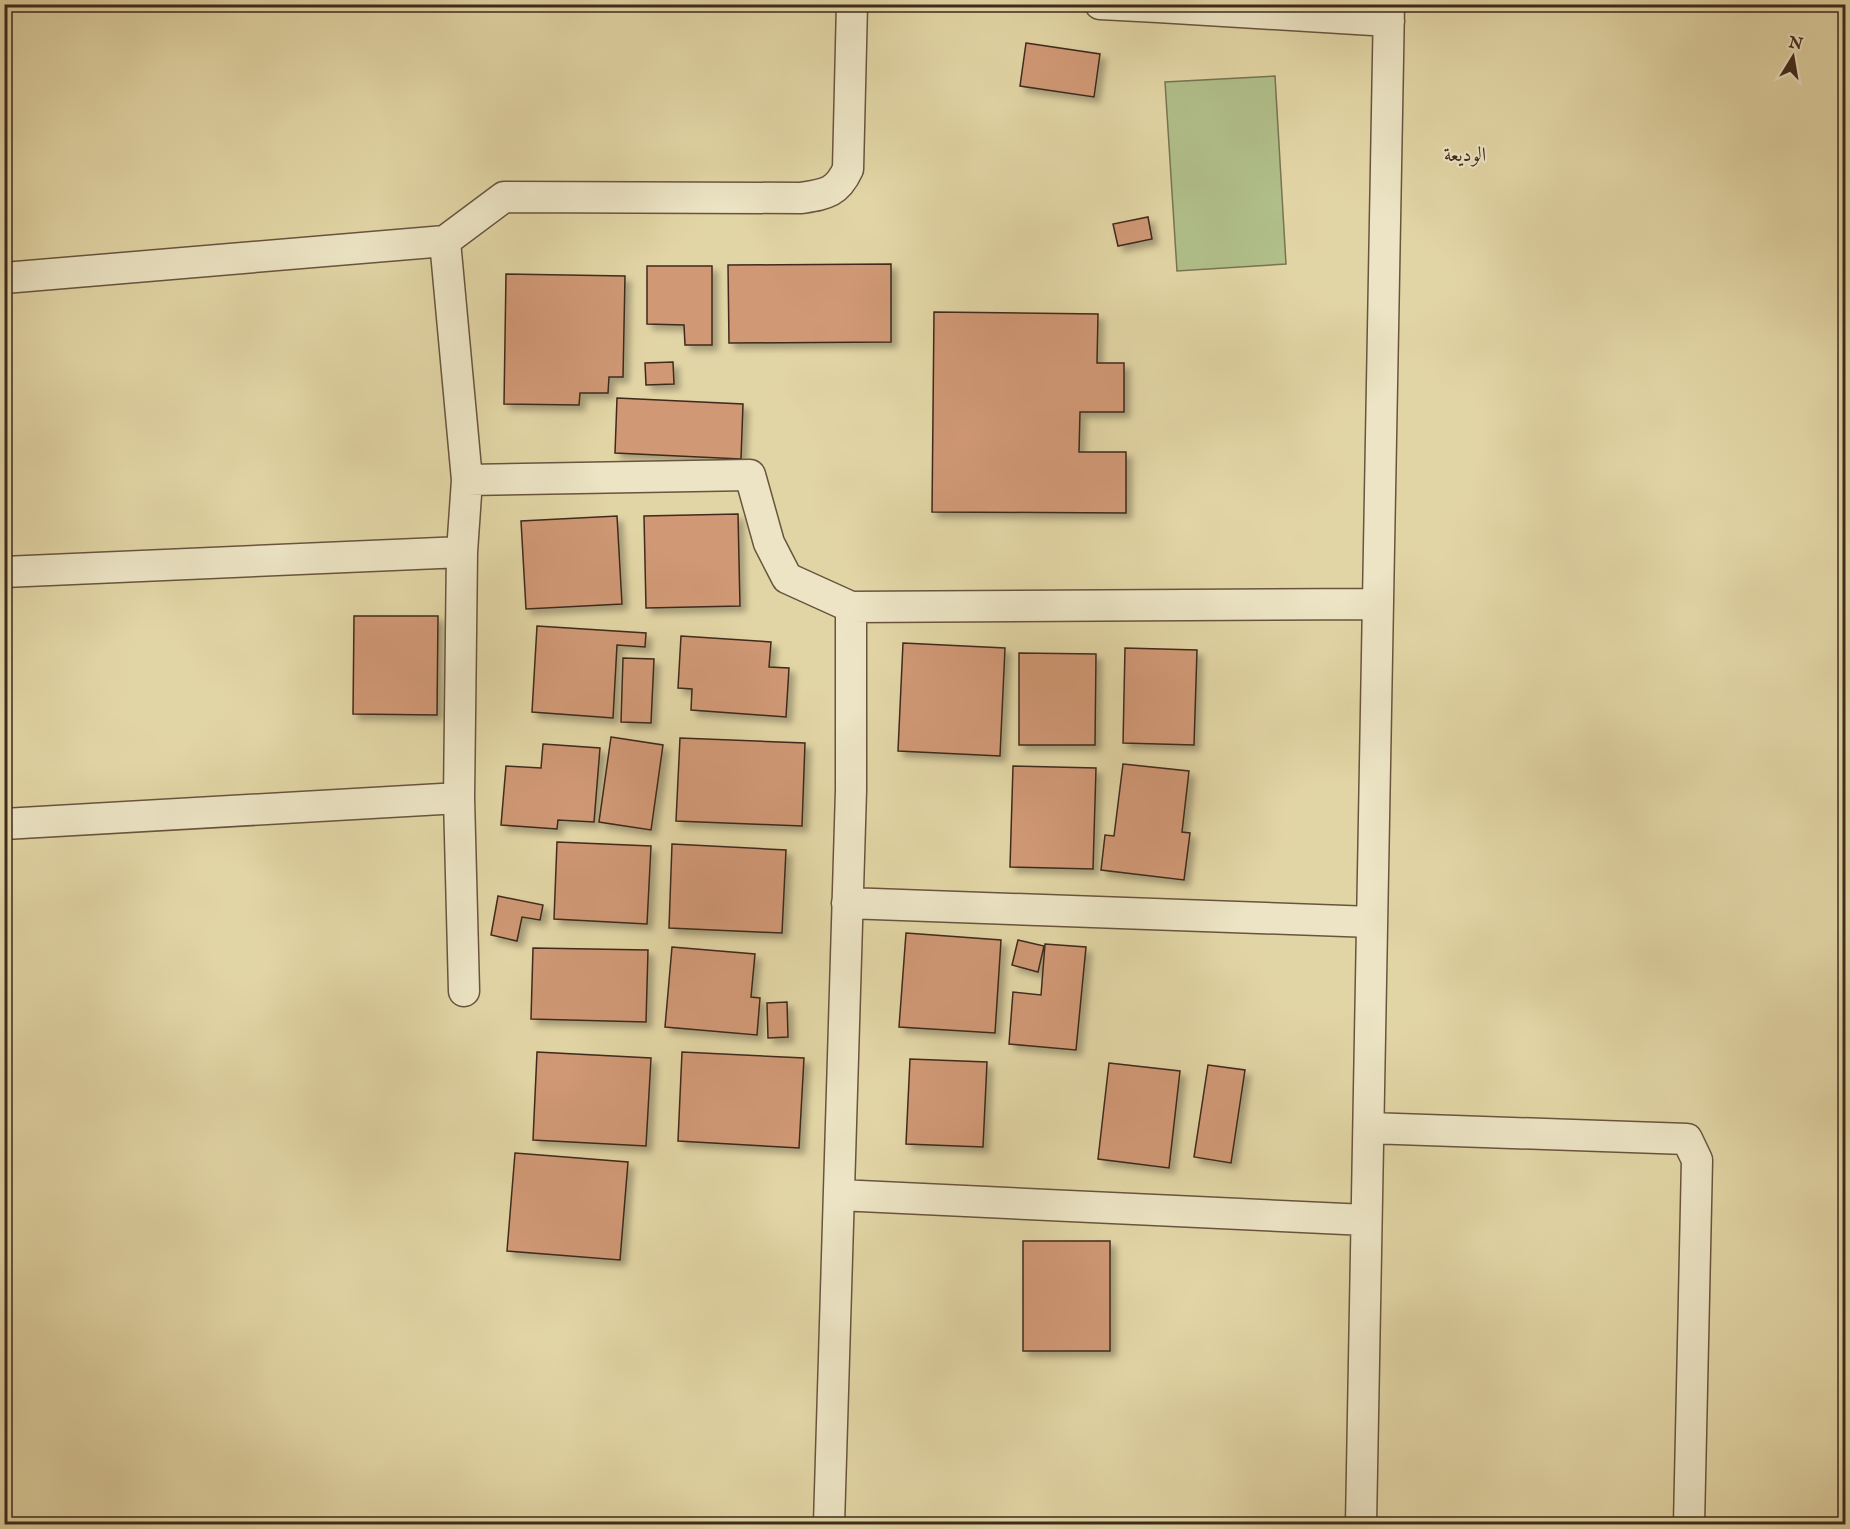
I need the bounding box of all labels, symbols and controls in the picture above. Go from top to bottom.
north arrow [1763,27,1823,87]
text: N [1786,33,1804,55]
district label: الوديعة [1444,143,1486,168]

